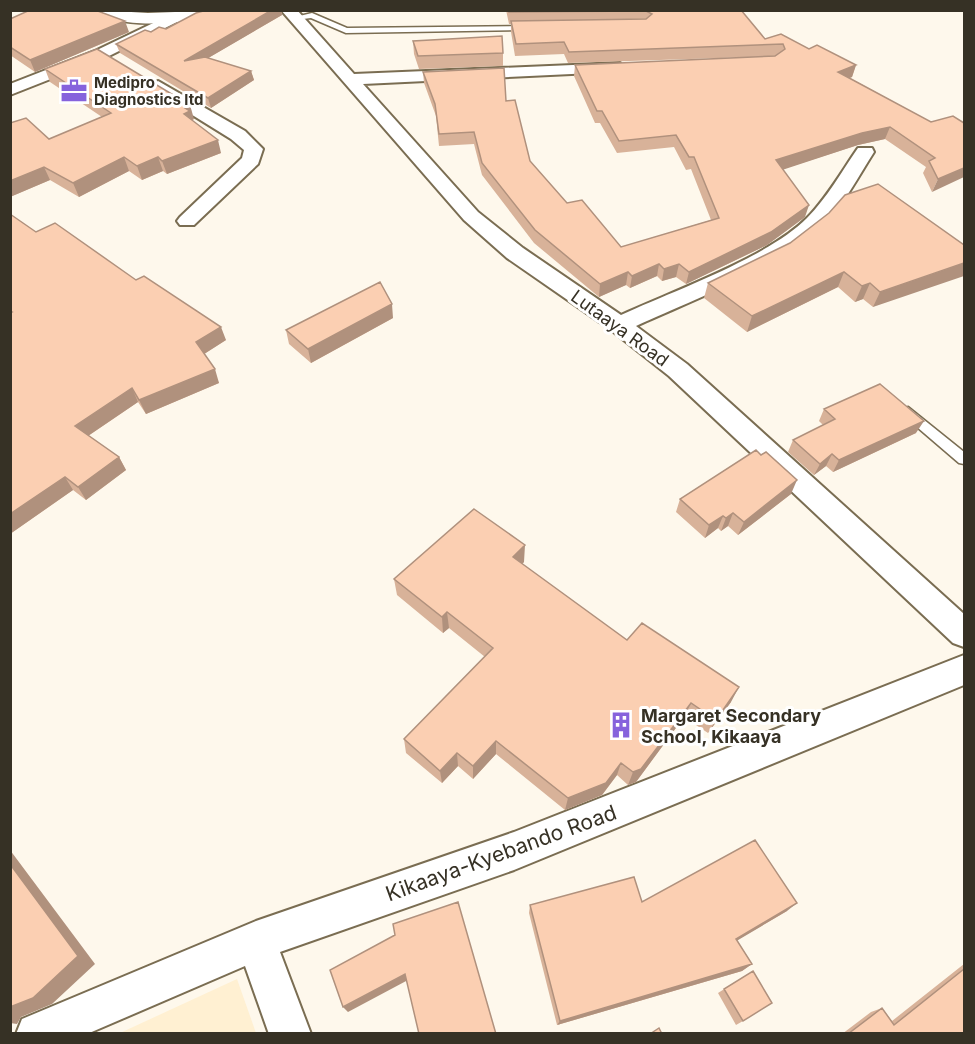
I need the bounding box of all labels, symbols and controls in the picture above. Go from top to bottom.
place label: Medipro Diagnostics ltd [94,73,203,109]
office icon: Medipro Diagnostics ltd [59,76,89,106]
street label: Lutaaya Road [567,286,673,370]
place label: Margaret Secondary School, Kikaaya [641,705,821,747]
building icon: Margaret Secondary School, Kikaaya [606,710,636,740]
street label: Kikaaya-Kyebando Road [382,800,620,906]

